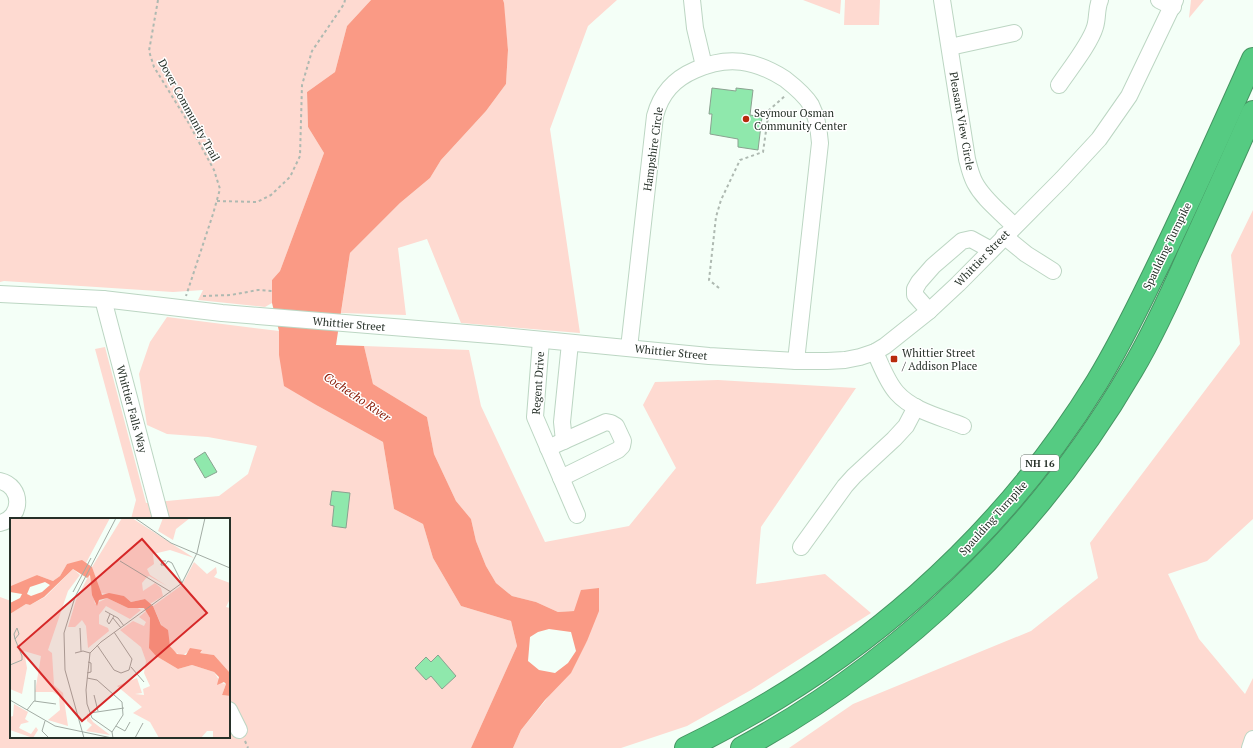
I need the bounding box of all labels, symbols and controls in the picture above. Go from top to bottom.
street label: Dover Community Trail [155,56,223,164]
street label: Pleasant View Circle [946,71,978,172]
street label: Hampshire Circle [640,106,666,192]
place label: Seymour Osman Community Center [754,106,848,133]
marker: Seymour Osman Community Center [741,114,751,124]
street label: Spaulding Turnpike [1140,199,1195,292]
street label: Whittier Street [952,227,1012,289]
street label: Whittier Street [312,314,386,334]
street label: Whittier Street [634,341,708,363]
place label: Whittier Street / Addison Place [901,346,978,373]
street label: Regent Drive [529,351,547,415]
marker: Whittier Street / Addison Place [889,354,899,364]
street label: Whittier Falls Way [114,364,151,455]
water label: Cochecho River [321,369,395,425]
road number: NH 16 [1021,455,1059,471]
street label: Spaulding Turnpike [956,477,1031,558]
inset map [10,518,230,738]

